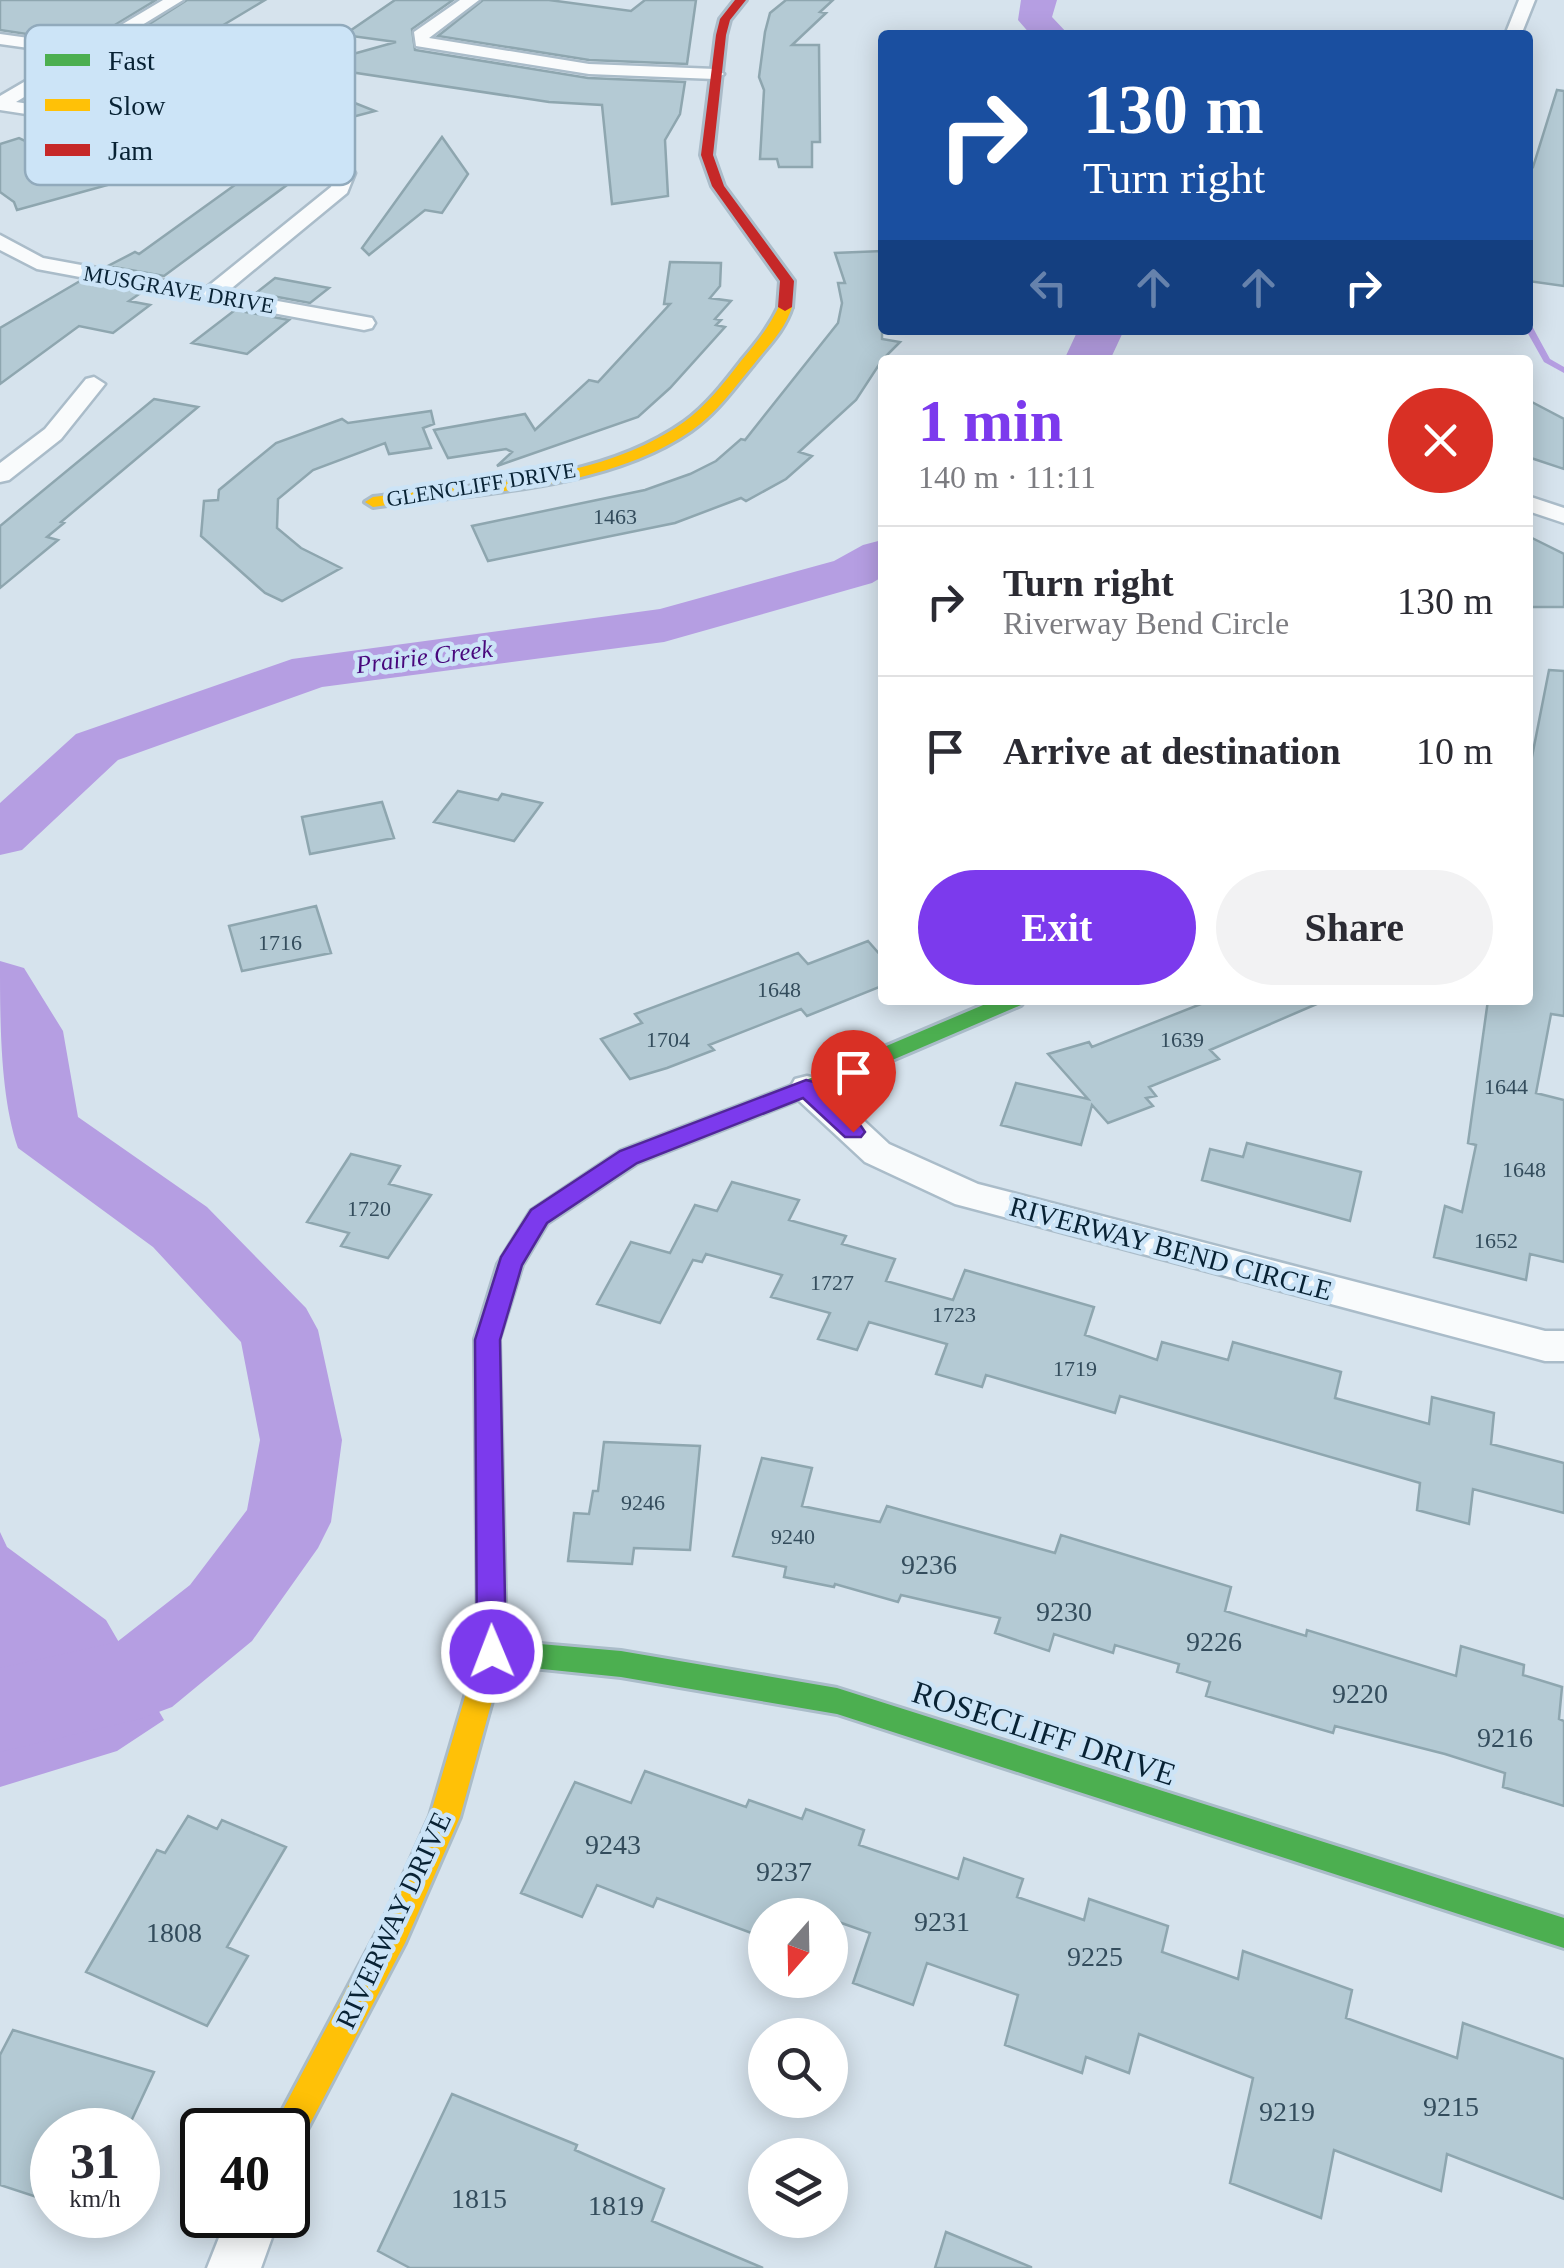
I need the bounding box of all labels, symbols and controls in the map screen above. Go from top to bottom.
legend [25,25,355,185]
text: Fast [108,45,155,76]
icon: right [918,70,1048,200]
text: 130 m [1083,71,1264,148]
text: Slow [108,90,166,121]
text: Jam [108,135,153,166]
text: Turn right [1083,153,1265,203]
street label: MUSGRAVE DRIVE [82,260,276,319]
icon: left [1021,260,1076,315]
icon: ahead [1126,260,1181,315]
icon: ahead [1231,260,1286,315]
icon: right [1336,260,1391,315]
text: 1 min [918,388,1063,454]
button: close [1388,388,1493,493]
street label: GLENCLIFF DRIVE [385,457,577,512]
text: 140 m · 11:11 [918,459,1096,495]
house number: 1463 [593,504,637,529]
text: Turn right [1003,562,1174,604]
icon: right [918,574,973,629]
text: 130 m [1397,580,1493,622]
text: Riverway Bend Circle [1003,605,1289,641]
water label: Prairie Creek [353,635,495,678]
icon: arrive [918,724,973,779]
text: Arrive at destination [1003,730,1341,772]
text: 10 m [1416,730,1493,772]
button: Exit [918,870,1196,985]
button: Share [1216,870,1493,985]
house number: 1716 [258,930,302,955]
house number: 1648 [757,977,801,1002]
house number: 1704 [646,1027,690,1052]
house number: 1639 [1160,1027,1204,1052]
pin [811,1030,896,1133]
icon: arrive [826,1045,881,1100]
house number: 1644 [1484,1074,1528,1099]
house number: 1648 [1502,1157,1546,1182]
street label: RIVERWAY BEND CIRCLE [1006,1190,1335,1306]
house number: 1720 [347,1196,391,1221]
house number: 1652 [1474,1228,1518,1253]
house number: 1727 [810,1270,854,1295]
house number: 1723 [932,1302,976,1327]
house number: 1719 [1053,1356,1097,1381]
house number: 9246 [621,1490,665,1515]
house number: 9240 [771,1524,815,1549]
house number: 9236 [901,1549,957,1580]
house number: 9230 [1036,1596,1092,1627]
position arrow [440,1600,544,1704]
house number: 9226 [1186,1626,1242,1657]
street label: ROSECLIFF DRIVE [908,1673,1180,1793]
house number: 9220 [1332,1678,1388,1709]
house number: 9216 [1477,1722,1533,1753]
street label: RIVERWAY DRIVE [330,1807,457,2033]
house number: 9243 [585,1829,641,1860]
house number: 9237 [756,1856,812,1887]
north arrow [748,1898,848,1998]
map controls [748,1898,848,2238]
house number: 9231 [914,1906,970,1937]
house number: 1808 [146,1917,202,1948]
house number: 9225 [1067,1941,1123,1972]
button: search [748,2018,848,2118]
house number: 9215 [1423,2091,1479,2122]
house number: 9219 [1259,2096,1315,2127]
speed limit sign: 40 [180,2108,310,2238]
text: 31 [70,2133,120,2189]
button: layers [748,2138,848,2238]
house number: 1815 [451,2183,507,2214]
text: km/h [69,2185,121,2212]
house number: 1819 [588,2190,644,2221]

